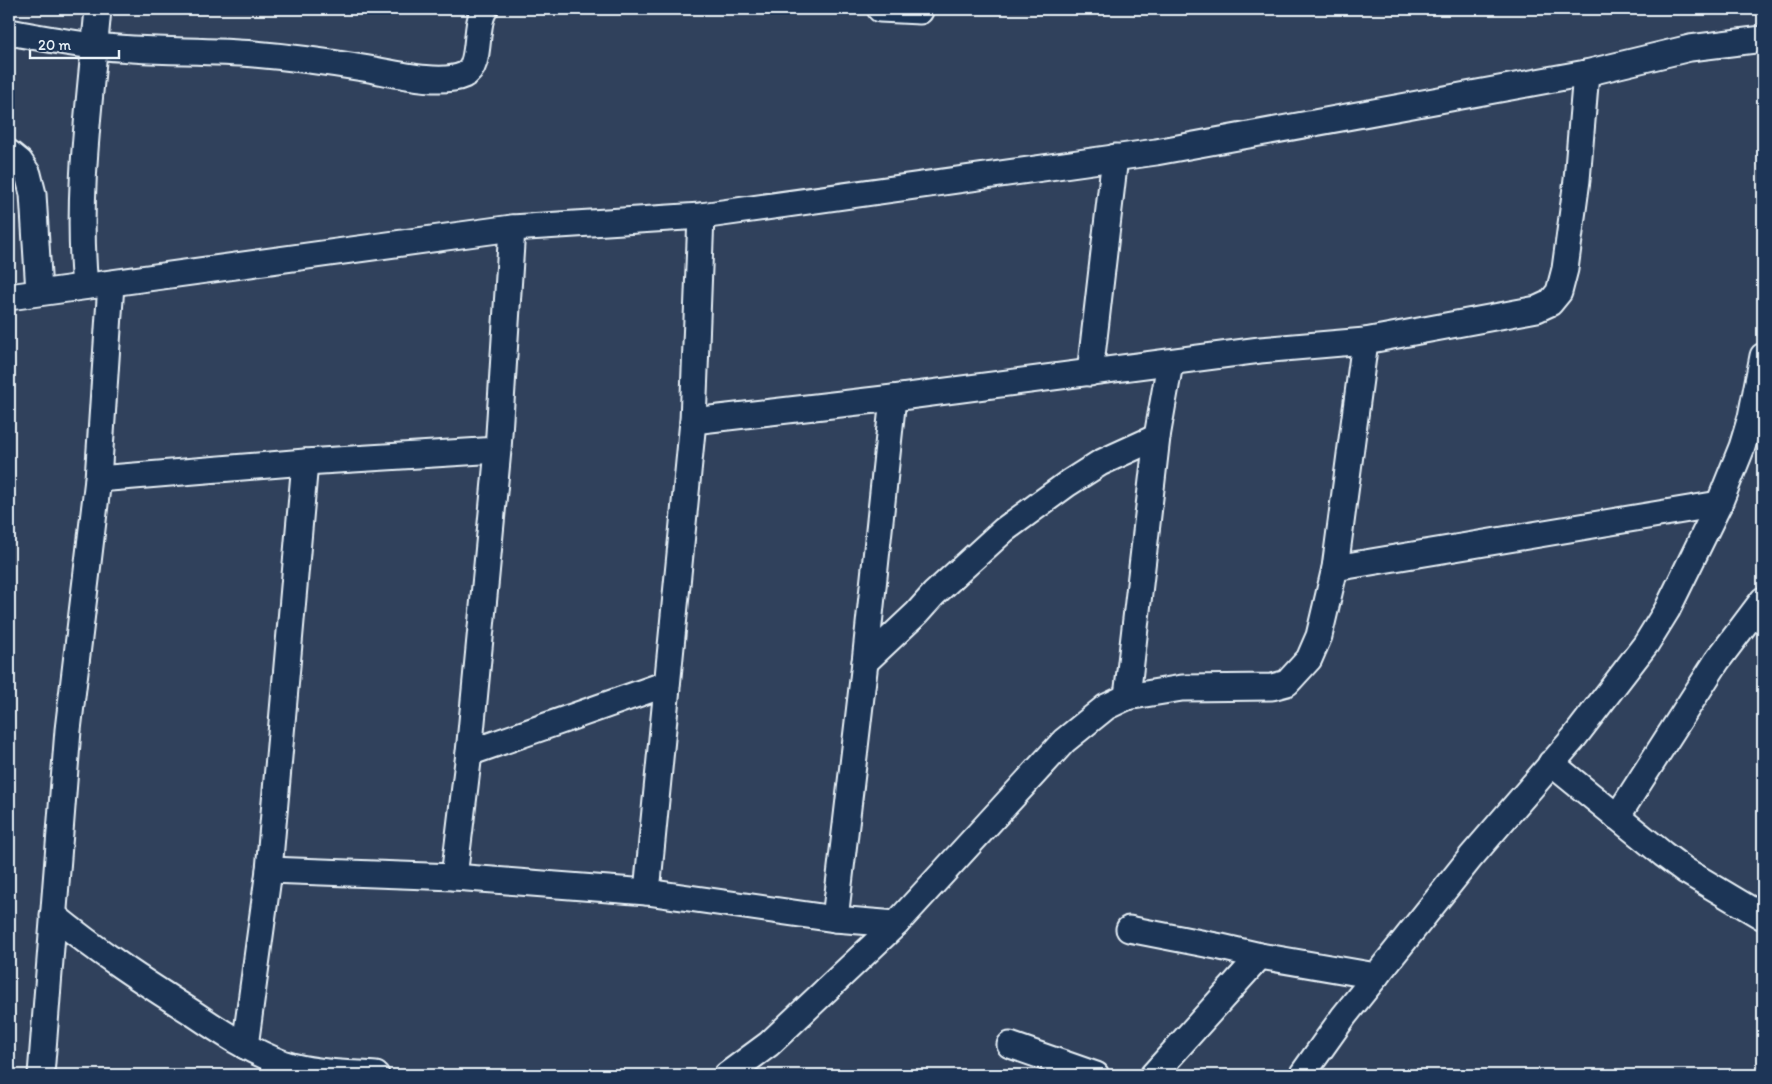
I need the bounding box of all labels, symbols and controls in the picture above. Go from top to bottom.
scale bar [30,28,119,60]
text: 20 m [38,36,72,54]

